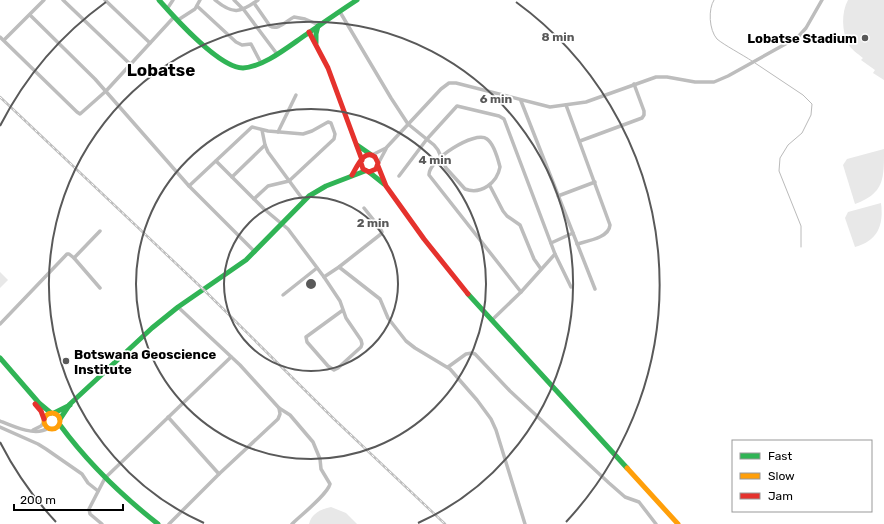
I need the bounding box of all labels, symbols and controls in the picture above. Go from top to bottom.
text: 8 min [542,30,575,44]
place label: Lobatse Stadium [747,31,857,46]
marker: Lobatse Stadium [860,33,870,43]
district label: Lobatse [127,60,195,80]
text: 6 min [480,92,513,106]
text: 4 min [419,153,452,167]
text: 2 min [357,216,390,230]
centre of rings [304,277,318,291]
place label: Botswana Geoscience Institute [74,347,217,377]
marker: Botswana Geoscience Institute [61,356,71,366]
legend [732,440,872,512]
text: Fast [768,449,792,463]
text: Slow [768,469,795,483]
scale bar [14,486,123,512]
text: Jam [768,489,793,503]
text: 200 m [20,493,56,507]

